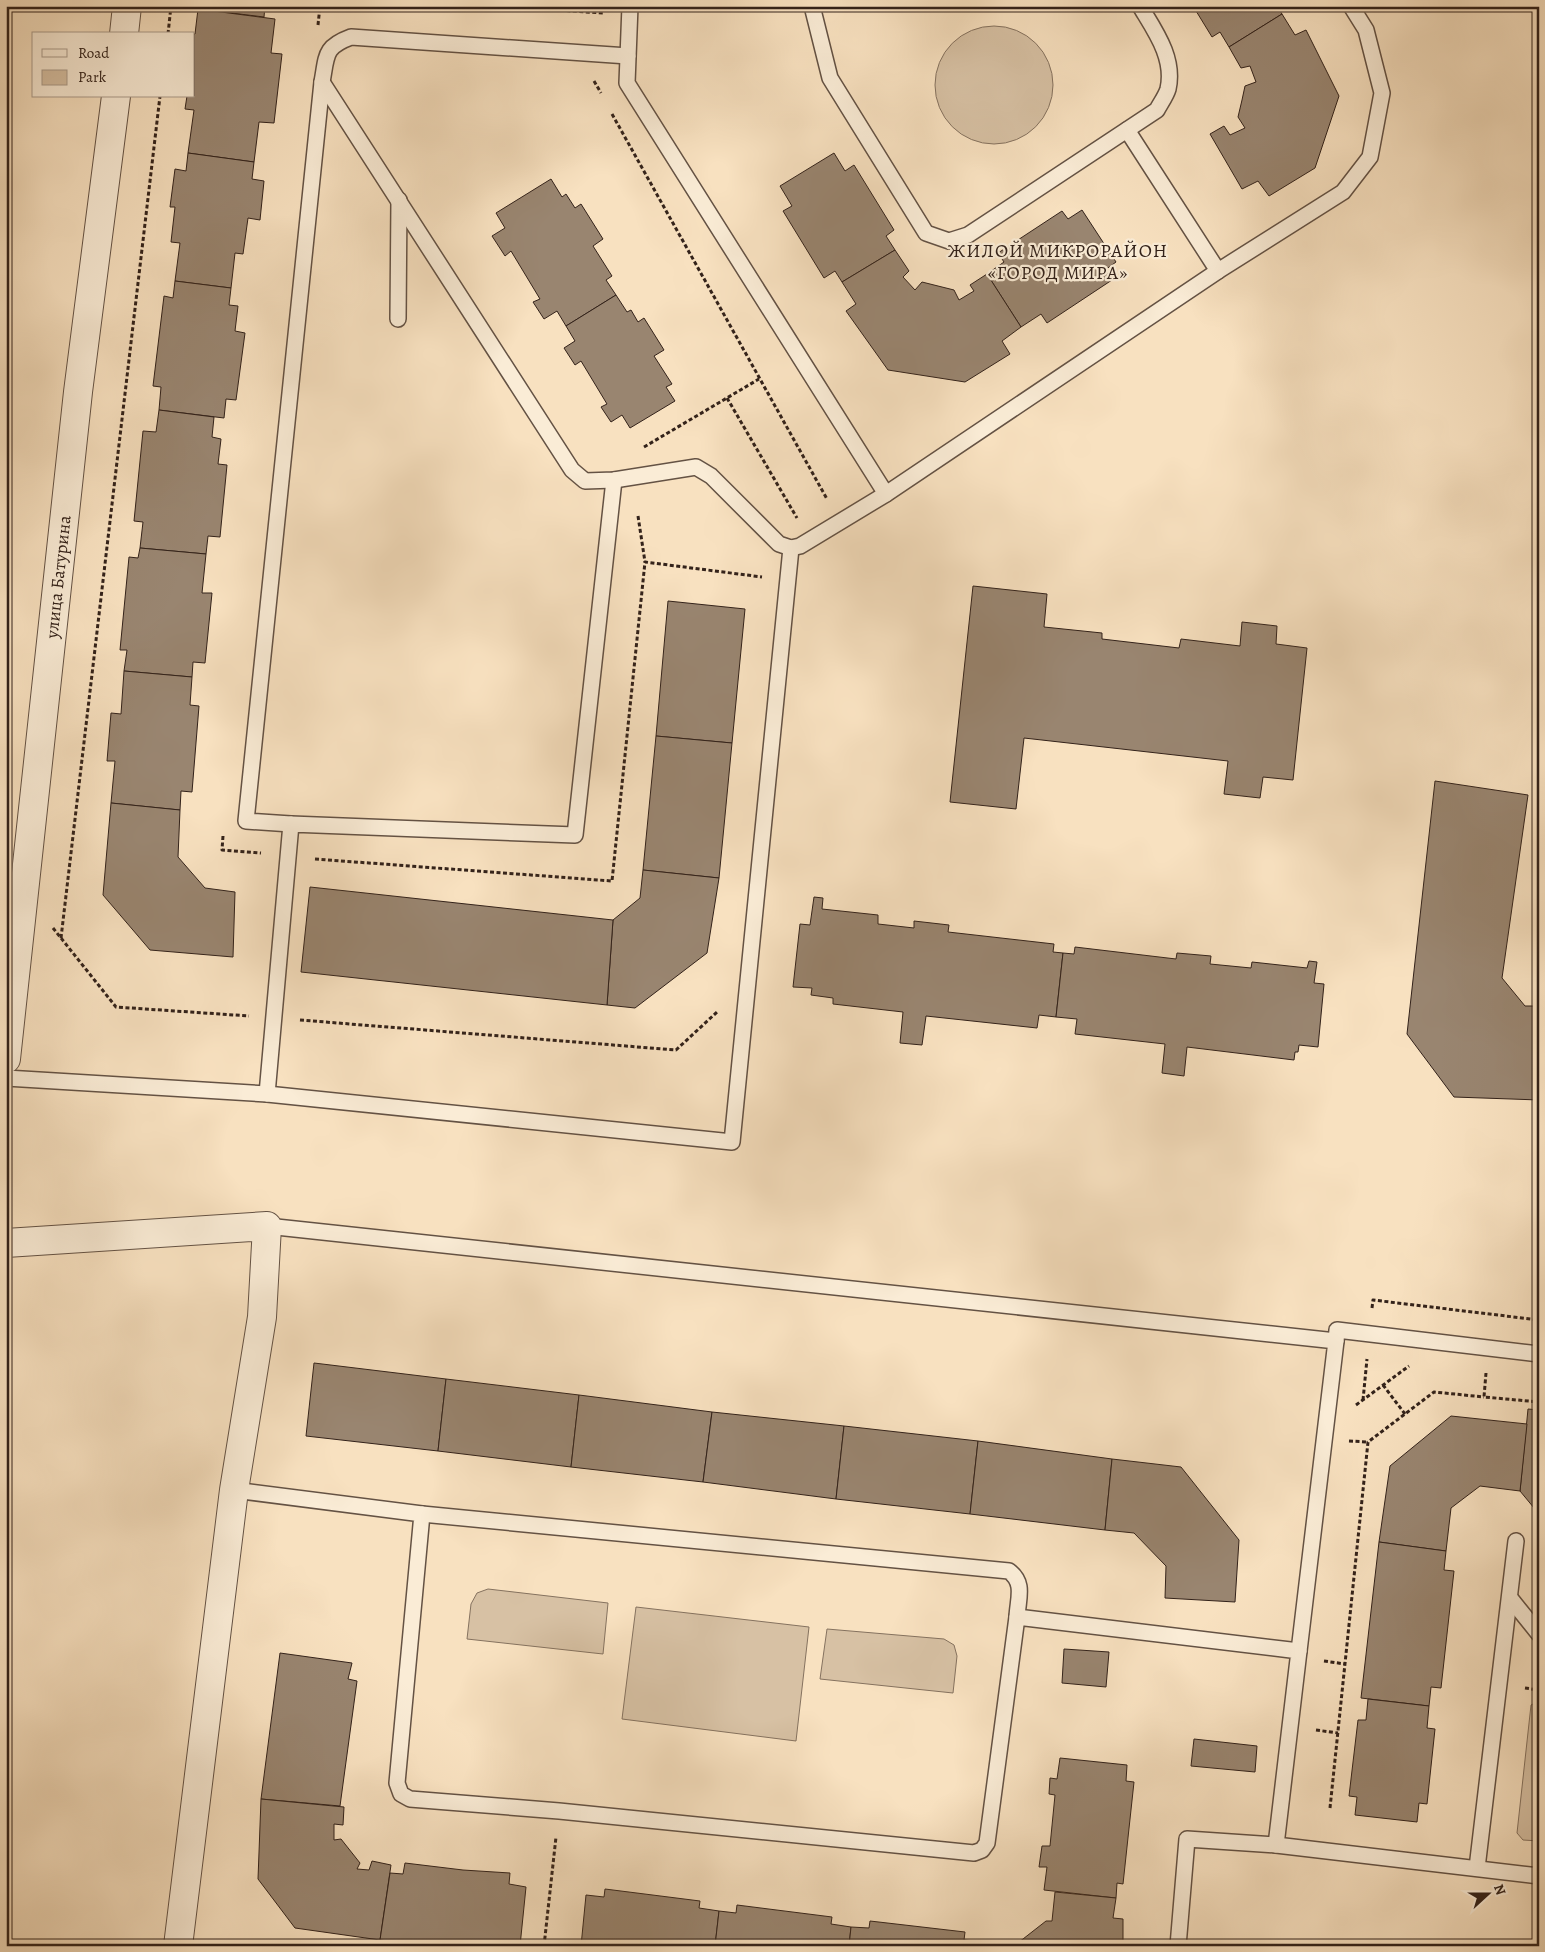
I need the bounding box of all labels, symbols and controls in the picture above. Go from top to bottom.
legend [32,32,195,98]
text: Road [78,43,110,63]
text: Park [78,67,107,87]
district label: ЖИЛОЙ МИКРОРАЙОН «ГОРОД МИРА» [948,238,1168,286]
street label: улица Батурина [39,513,77,641]
north arrow [1462,1870,1512,1920]
text: N [1489,1881,1510,1898]

